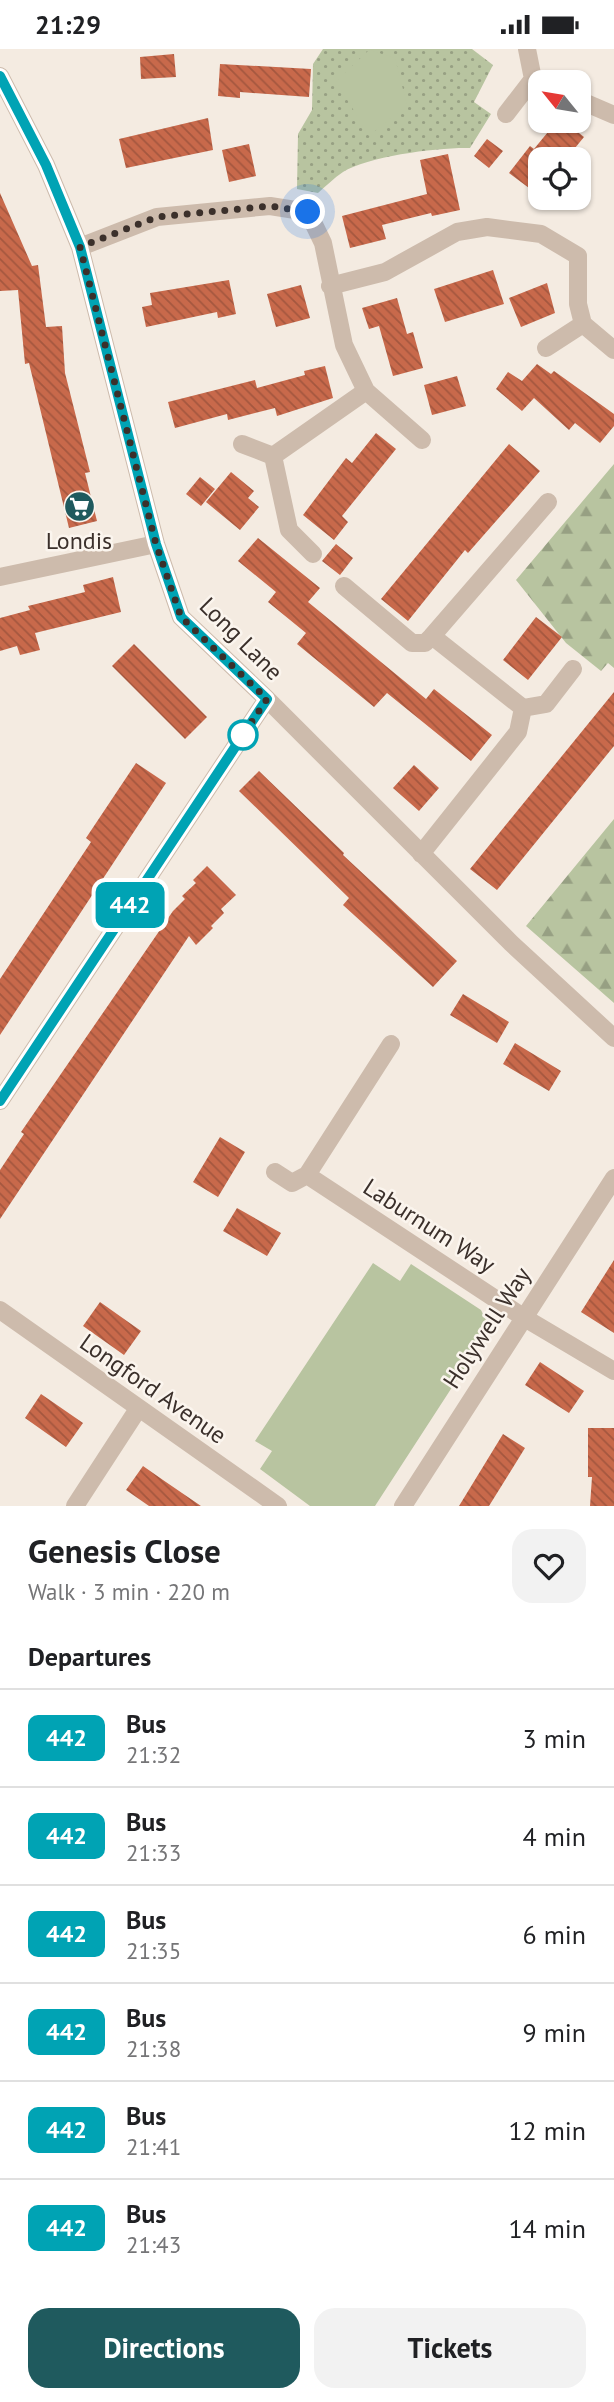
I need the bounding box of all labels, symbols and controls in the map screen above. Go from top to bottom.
text: 21:29 [35,8,101,41]
north arrow [528,70,592,133]
map controls [528,70,591,210]
button: locate [528,147,591,210]
your location [290,194,325,229]
supermarket icon: Londis [62,490,96,524]
place label: Londis [46,525,112,556]
street label: Long Lane [193,590,290,687]
unlabelled marker [228,720,258,750]
line badge: 442 [90,882,170,928]
text: 442 [110,889,150,920]
street label: Laburnum Way [357,1171,501,1280]
street label: Holywell Way [436,1261,537,1394]
street label: Longford Avenue [74,1327,233,1451]
text: Genesis Close [28,1529,221,1572]
button: heart [512,1529,586,1603]
text: Walk · 3 min · 220 m [28,1577,230,1606]
text: Departures [28,1640,151,1673]
text: Bus [126,1707,166,1740]
text: 442 [46,1722,87,1753]
text: 3 min [523,1722,586,1755]
text: 21:32 [126,1740,181,1769]
text: Bus [126,1805,166,1838]
text: 442 [46,1820,87,1851]
text: 4 min [523,1820,586,1853]
text: 21:33 [126,1838,181,1867]
text: Bus [126,1903,166,1936]
text: 442 [46,1918,87,1949]
text: 6 min [523,1918,586,1951]
text: 21:35 [126,1936,181,1965]
text: Bus [126,2001,166,2034]
text: 442 [46,2016,87,2047]
text: 9 min [523,2016,586,2049]
text: 21:38 [126,2034,181,2063]
text: Bus [126,2099,166,2132]
text: 442 [46,2114,87,2145]
text: 12 min [508,2114,586,2147]
text: 21:41 [126,2132,181,2161]
text: Bus [126,2197,166,2230]
text: 442 [46,2212,87,2243]
text: 14 min [508,2212,586,2245]
text: 21:43 [126,2230,181,2259]
button: Directions [28,2308,300,2388]
button: Tickets [314,2308,586,2388]

